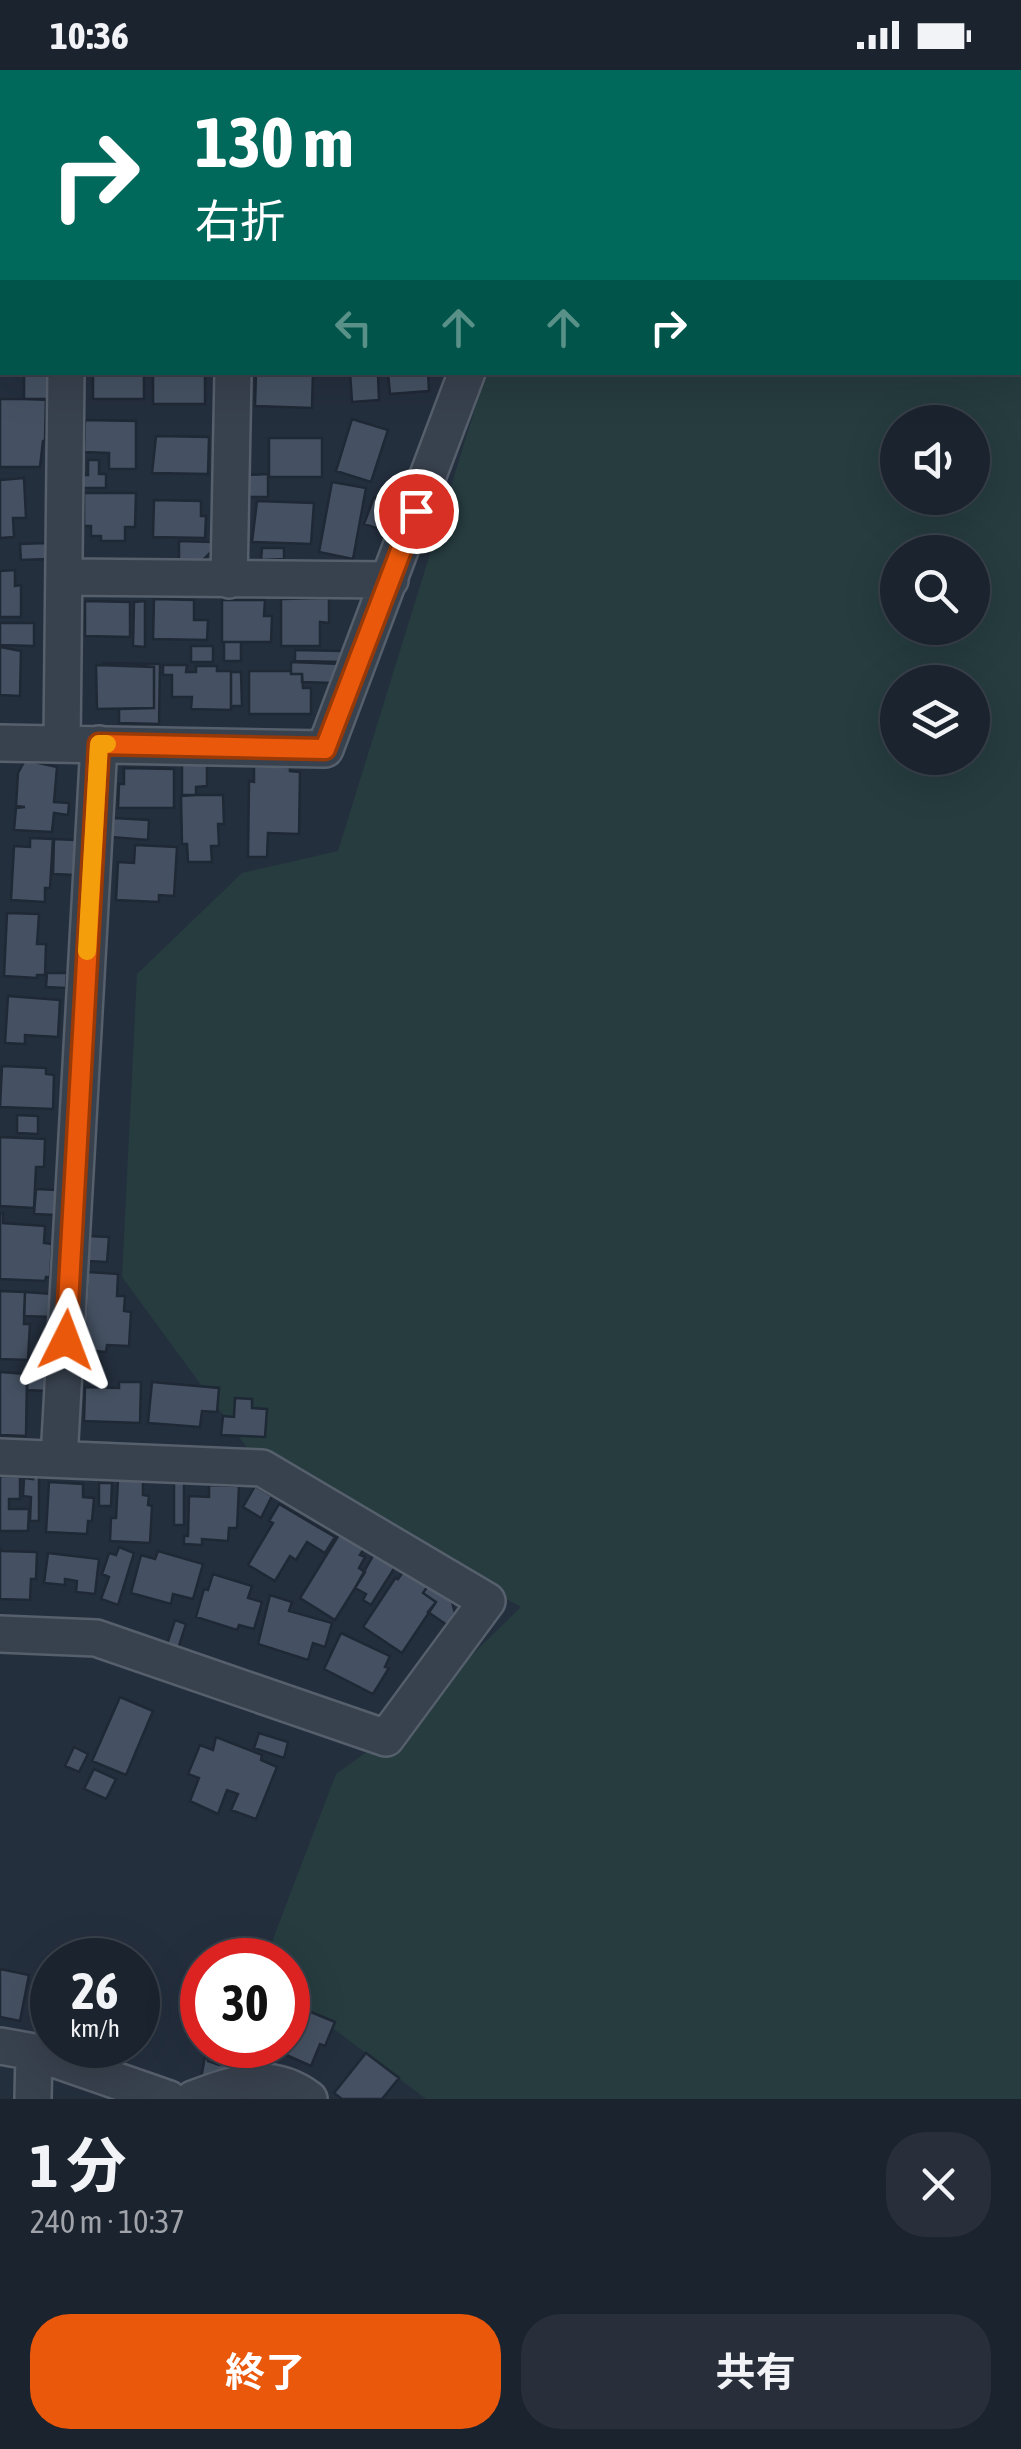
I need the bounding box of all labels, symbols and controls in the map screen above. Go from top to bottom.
text: 10:36 [50,14,129,57]
text: 130 m [195,102,354,182]
icon: right [30,110,160,240]
text: 右折 [195,195,285,247]
icon: left [326,300,381,355]
icon: ahead [431,300,486,355]
icon: ahead [536,300,591,355]
icon: right [641,300,696,355]
map controls [880,405,990,775]
button: sound [880,405,990,515]
pin [374,469,459,554]
icon: arrive [389,484,444,539]
button: search [880,535,990,645]
button: layers [880,665,990,775]
position arrow [14,1288,118,1392]
speed limit sign: 30 [180,1938,310,2068]
text: 26 [71,1962,118,2020]
text: km/h [70,2014,120,2042]
text: 1 分 [30,2131,126,2200]
button: close [886,2132,991,2237]
text: 240 m · 10:37 [30,2203,185,2240]
button: 終了 [30,2314,501,2429]
button: 共有 [521,2314,991,2429]

